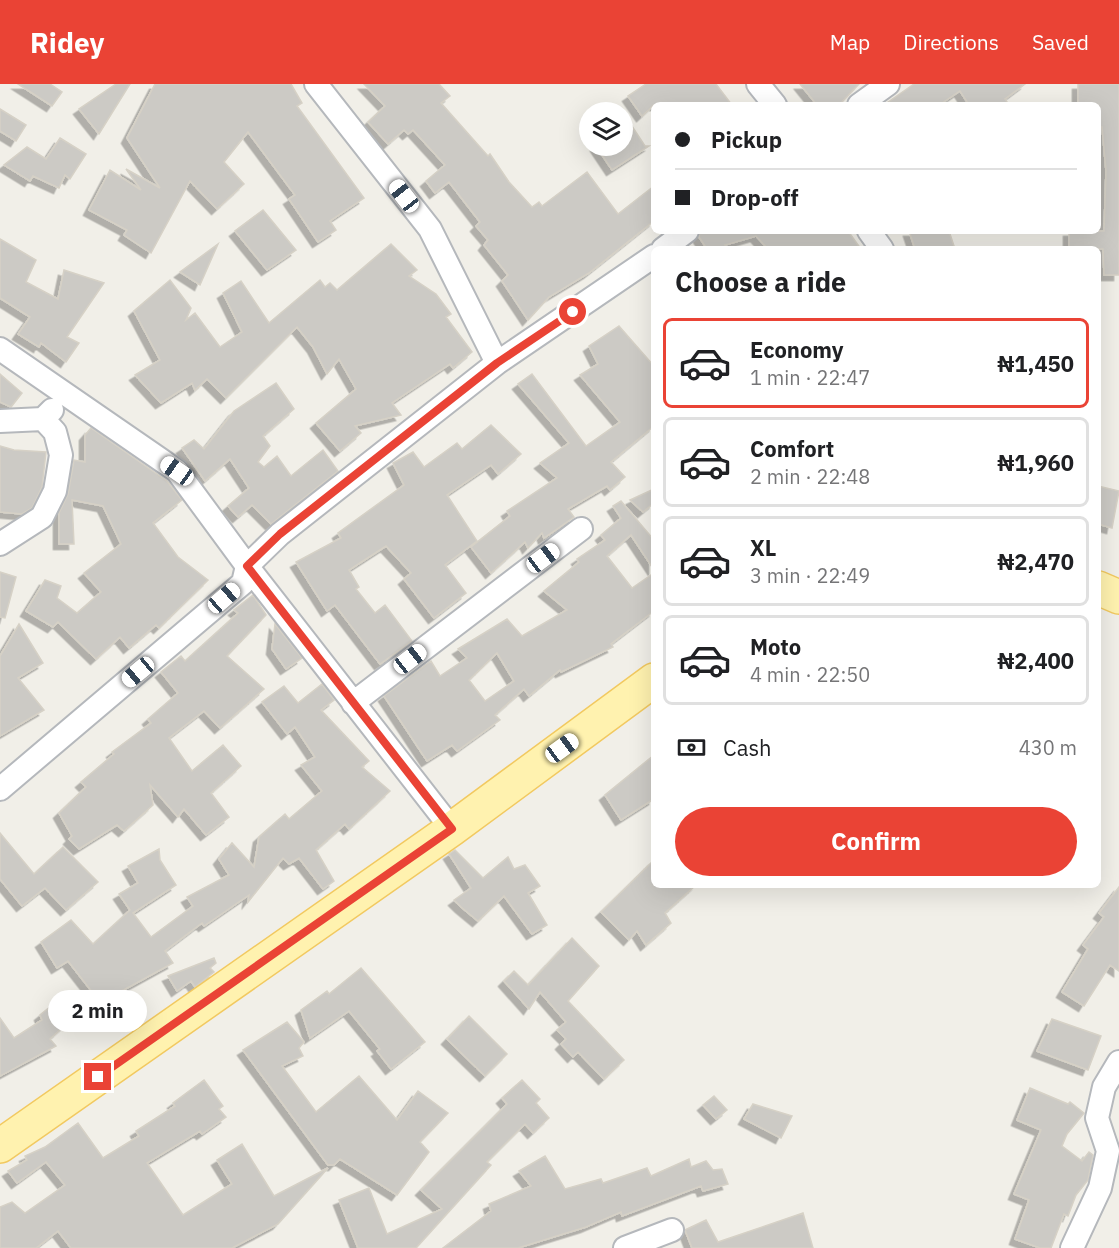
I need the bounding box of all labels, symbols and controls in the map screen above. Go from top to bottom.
text: Ridey [30,24,104,61]
text: Map [830,28,870,56]
text: Directions [903,28,999,56]
text: Saved [1032,28,1089,56]
map controls [579,102,633,156]
button: layers [579,102,633,156]
text: Pickup [711,125,782,154]
car [386,176,422,216]
text: Drop-off [711,183,798,212]
text: Choose a ride [675,264,846,299]
route start [559,298,586,325]
text: Economy [750,335,844,364]
icon: car [678,336,732,390]
text: ₦1,450 [997,349,1074,378]
text: 1 min · 22:47 [750,364,870,391]
text: Comfort [750,434,834,463]
icon: car [678,435,732,489]
text: ₦1,960 [997,448,1074,477]
car [157,453,197,489]
text: 2 min · 22:48 [750,463,870,490]
text: XL [750,533,776,562]
icon: car [678,534,732,588]
car [523,540,563,576]
text: ₦2,470 [997,547,1074,576]
text: 3 min · 22:49 [750,562,870,589]
car [205,579,243,617]
text: Moto [750,632,801,661]
icon: car [678,633,732,687]
car [390,641,430,677]
text: ₦2,400 [997,646,1074,675]
car [118,654,158,690]
text: 4 min · 22:50 [750,661,870,688]
car [542,730,582,766]
icon: cash [675,731,708,764]
text: Cash [723,733,772,762]
text: 430 m [1019,734,1077,761]
button: Confirm [675,807,1077,876]
callout: 2 min [48,990,148,1032]
text: 2 min [71,997,124,1024]
route end [84,1063,111,1090]

